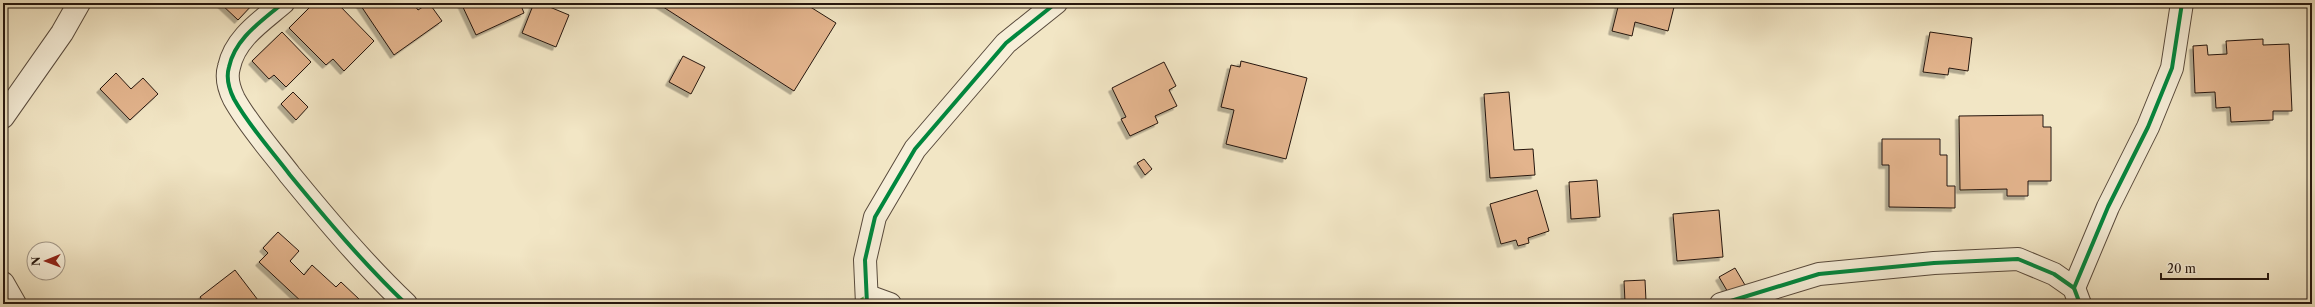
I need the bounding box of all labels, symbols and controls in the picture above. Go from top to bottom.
north arrow [26,241,66,281]
scale bar [2161,255,2268,281]
text: N [29,256,43,266]
text: 20 m [2167,261,2196,276]

